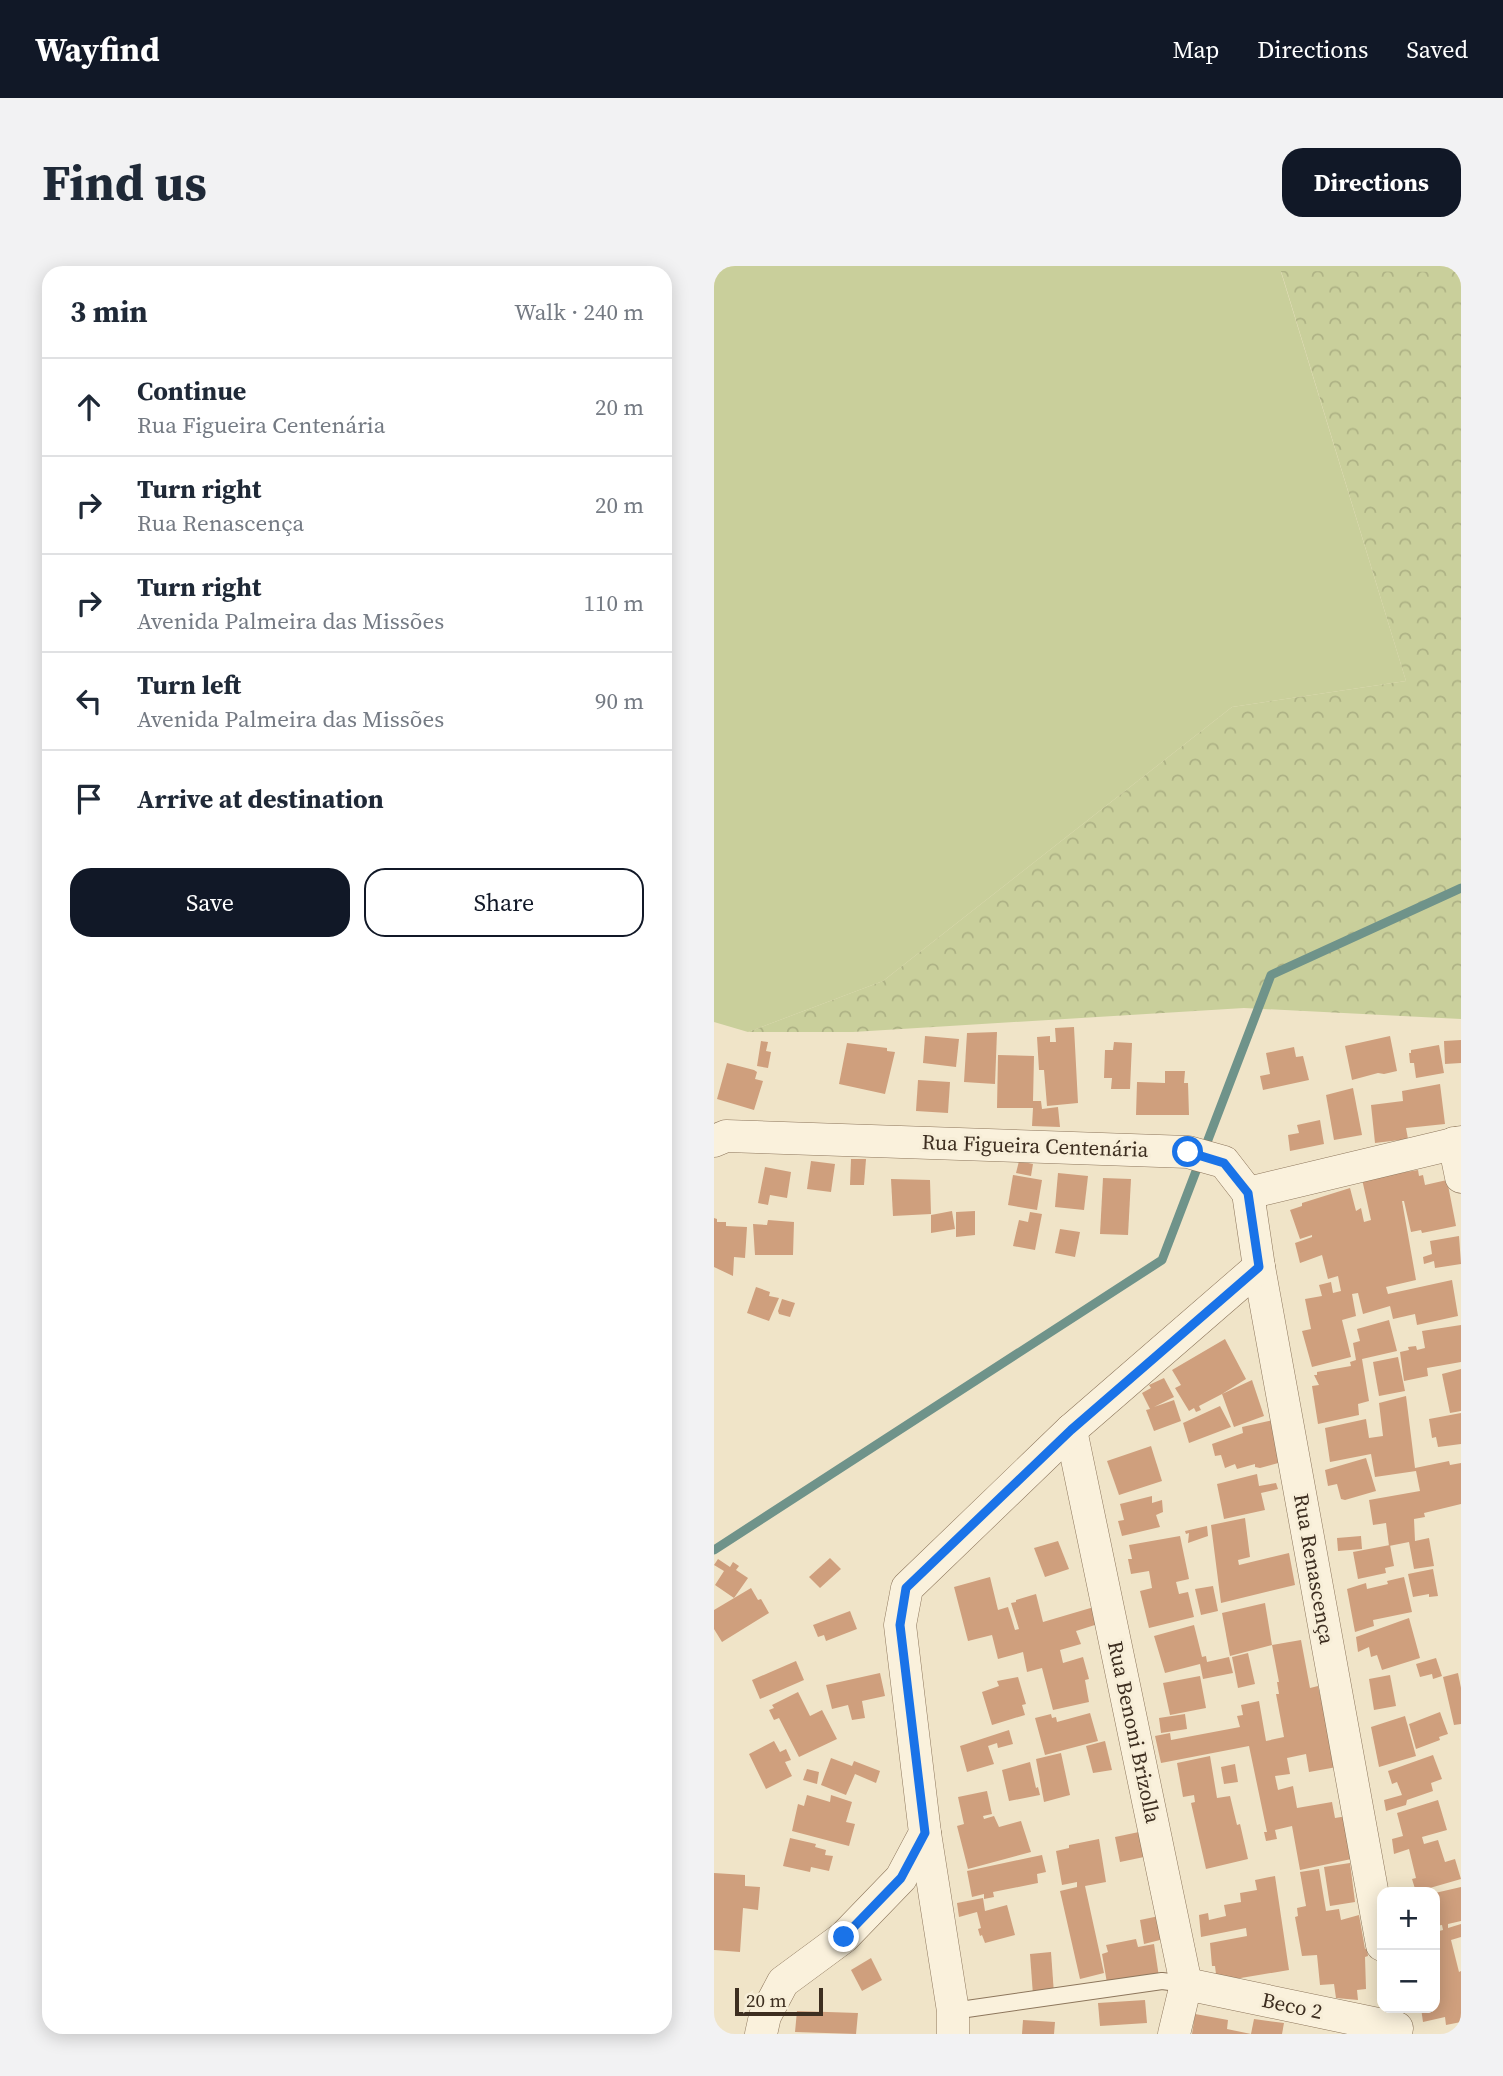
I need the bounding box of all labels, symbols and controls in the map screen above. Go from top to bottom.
text: Wayfind [35,27,160,72]
text: Map [1172,33,1219,66]
text: Directions [1257,33,1368,66]
text: Saved [1406,33,1468,66]
button: Directions [1282,148,1461,217]
text: Find us [42,149,207,216]
text: 3 min [70,291,148,332]
text: Walk · 240 m [514,296,644,328]
text: Continue [137,373,246,409]
icon: ahead [70,388,108,426]
text: 20 m [595,391,644,423]
text: Rua Figueira Centenária [137,409,385,441]
text: Turn right [137,471,261,507]
icon: right [70,486,108,524]
text: 20 m [595,489,644,521]
text: Rua Renascença [137,507,304,539]
text: Turn right [137,569,261,605]
icon: right [70,584,108,622]
text: 110 m [583,587,644,619]
text: Avenida Palmeira das Missões [137,605,444,637]
text: Turn left [137,667,241,703]
icon: left [70,682,108,720]
text: 90 m [595,685,644,717]
text: Avenida Palmeira das Missões [137,703,444,735]
icon: arrive [70,780,108,818]
text: Arrive at destination [137,781,384,817]
button: Save [70,868,350,937]
button: Share [364,868,644,937]
street label: Rua Figueira Centenária [921,1127,1149,1164]
route start [1172,1136,1203,1167]
street label: Rua Renascença [1287,1491,1342,1647]
street label: Rua Benoni Brizolla [1101,1638,1168,1826]
map controls [1377,1887,1440,2013]
button: + [1377,1887,1440,1950]
route end [828,1921,859,1952]
button: − [1377,1950,1440,2013]
scale bar [735,1985,822,2017]
street label: Beco 2 [1259,1985,1325,2026]
text: 20 m [746,1987,787,2013]

